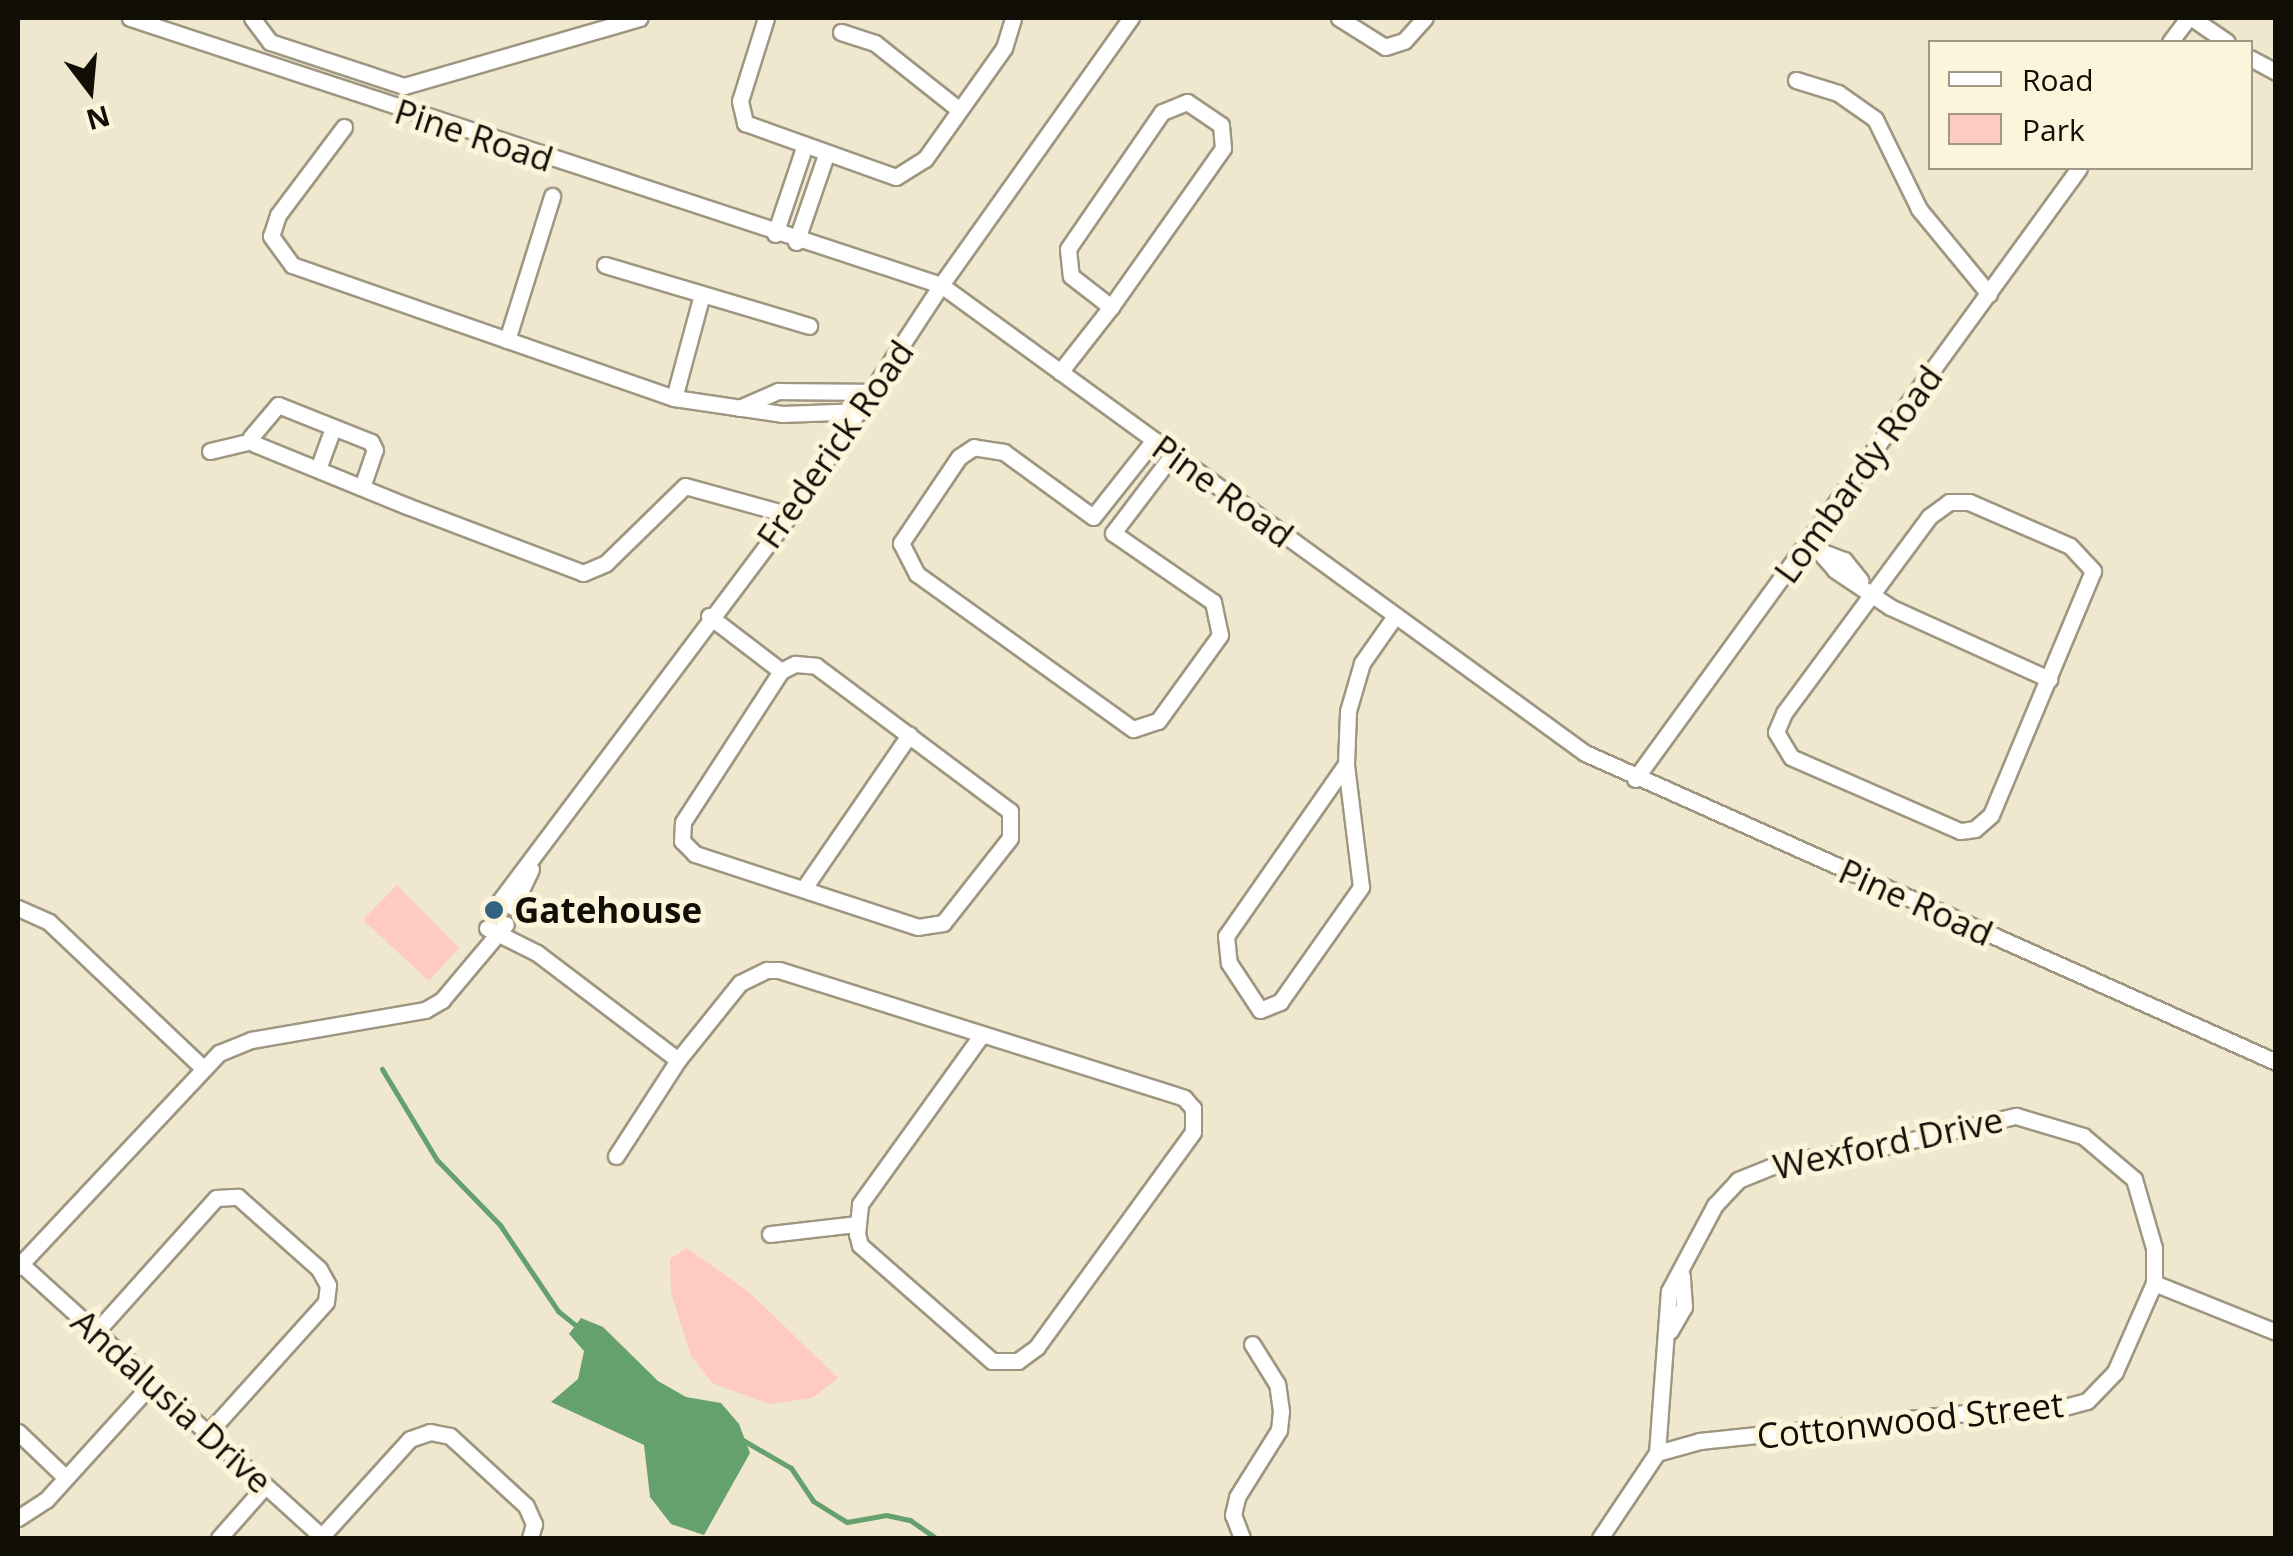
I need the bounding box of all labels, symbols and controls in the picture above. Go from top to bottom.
north arrow [40,40,140,140]
legend [1928,40,2253,170]
text: Road [2022,59,2094,100]
street label: Pine Road [390,90,558,180]
text: N [82,97,114,140]
text: Park [2022,109,2085,150]
street label: Frederick Road [748,332,922,556]
street label: Lombardy Road [1765,357,1951,591]
street label: Pine Road [1144,426,1302,556]
street label: Pine Road [1833,850,1999,954]
place label: Gatehouse [514,889,702,931]
marker: Gatehouse [483,899,505,921]
street label: Wexford Drive [1769,1098,2007,1188]
street label: Andalusia Drive [63,1300,281,1502]
street label: Cottonwood Street [1755,1383,2065,1457]

